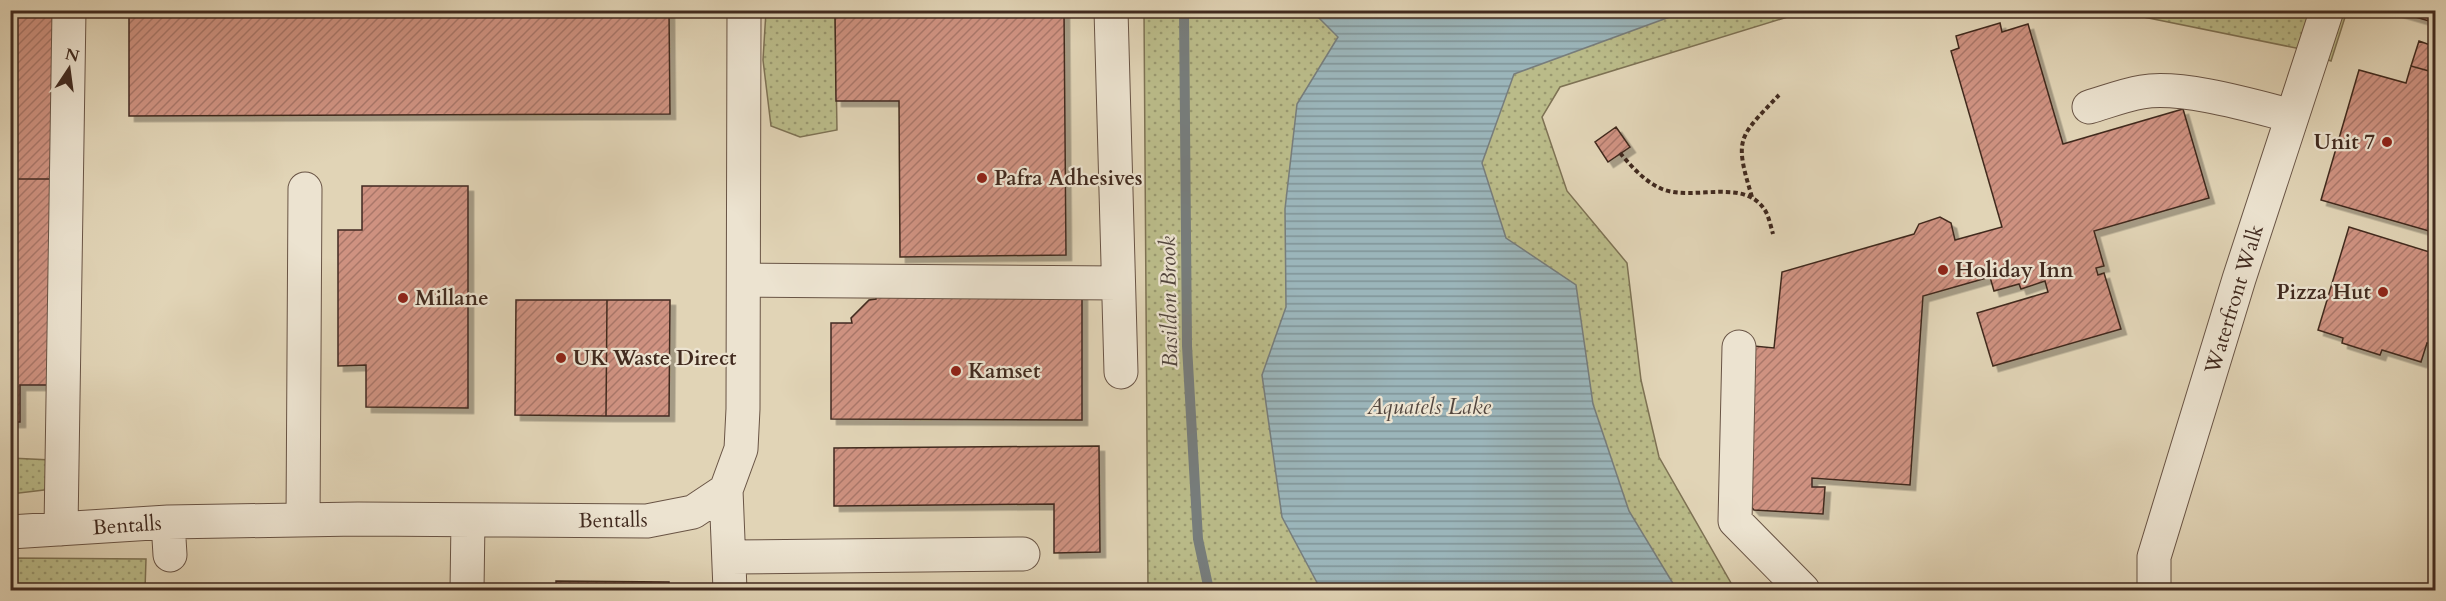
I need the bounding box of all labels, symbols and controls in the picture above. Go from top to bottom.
north arrow [39,39,99,99]
text: N [63,43,81,68]
place label: Unit 7 [2314,128,2375,157]
marker: Unit 7 [2380,135,2394,149]
place label: Pafra Adhesives [994,164,1143,193]
marker: Pafra Adhesives [975,171,989,185]
street label: Waterfront Walk [2198,220,2271,378]
water label: Basildon Brook [1153,236,1185,368]
place label: Holiday Inn [1955,256,2074,285]
marker: Holiday Inn [1936,263,1950,277]
place label: Pizza Hut [2276,278,2372,307]
place label: Millane [415,284,489,313]
marker: Pizza Hut [2376,285,2390,299]
marker: Millane [396,291,410,305]
place label: UK Waste Direct [573,344,737,373]
marker: UK Waste Direct [554,351,568,365]
place label: Kamset [968,357,1041,386]
marker: Kamset [949,364,963,378]
water label: Aquatels Lake [1366,392,1492,422]
street label: Bentalls [578,505,648,536]
street label: Bentalls [92,509,163,542]

